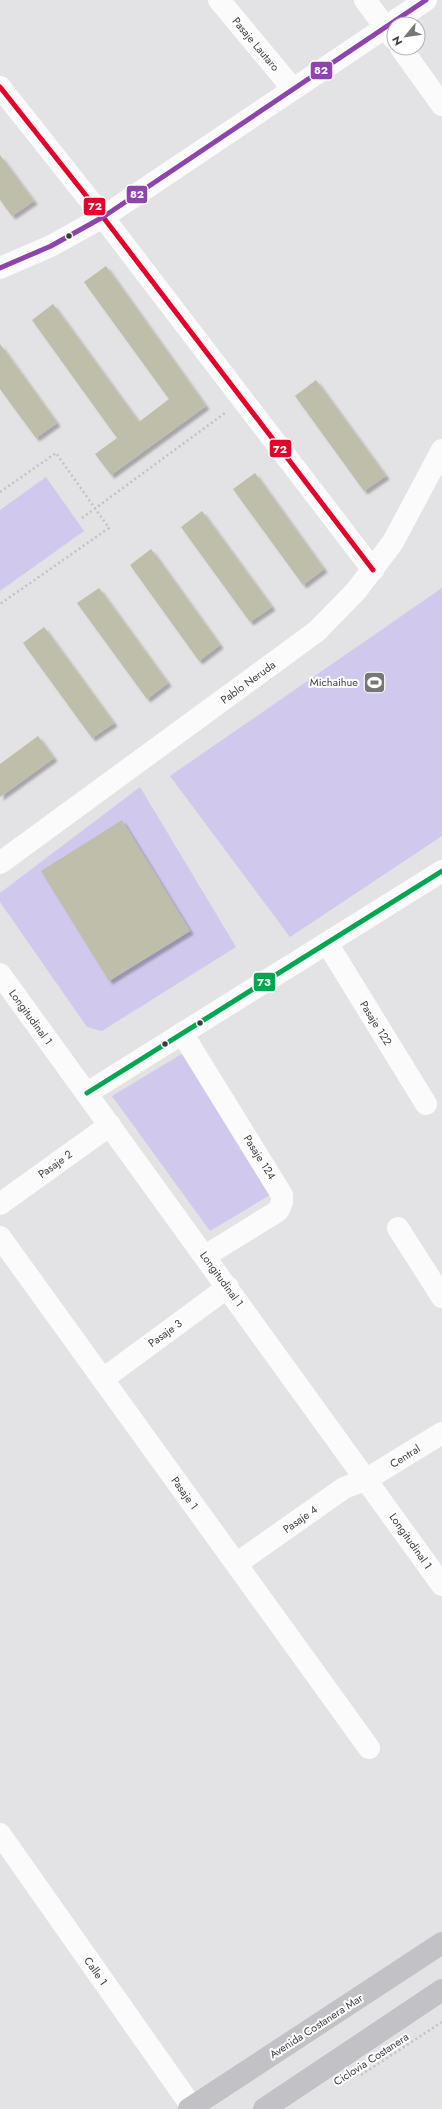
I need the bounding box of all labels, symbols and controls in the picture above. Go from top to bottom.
street label: Pasaje Lautaro [229,14,283,74]
north arrow [386,16,426,56]
text: N [388,33,406,49]
line badge: 82 [310,61,333,80]
text: 82 [314,62,328,78]
line badge: 82 [126,185,148,204]
text: 82 [130,186,144,202]
line badge: 72 [83,197,106,216]
text: 72 [88,198,102,214]
unlabelled marker [64,231,74,241]
line badge: 72 [269,439,292,458]
text: 72 [273,441,287,457]
street label: Pablo Neruda [217,657,279,707]
sports icon: Michaihue [361,669,387,695]
place label: Michaihue [310,674,358,690]
line badge: 73 [253,972,276,992]
text: 73 [257,974,271,990]
street label: Longitudinal 1 [5,986,57,1048]
street label: Pasaje 122 [356,998,396,1048]
unlabelled marker [195,1018,205,1028]
unlabelled marker [160,1039,170,1049]
street label: Pasaje 124 [240,1132,280,1183]
street label: Pasaje 2 [35,1146,75,1182]
street label: Longitudinal 1 [196,1248,248,1310]
street label: Pasaje 3 [145,1315,185,1351]
street label: Central [387,1440,423,1472]
street label: Pasaje 1 [168,1473,202,1513]
street label: Pasaje 4 [280,1501,321,1537]
street label: Longitudinal 1 [386,1510,436,1572]
street label: Calle 1 [80,1953,112,1989]
street label: Avenida Costanera Mar [266,1990,366,2062]
street label: Ciclovia Costanera [330,2029,412,2089]

